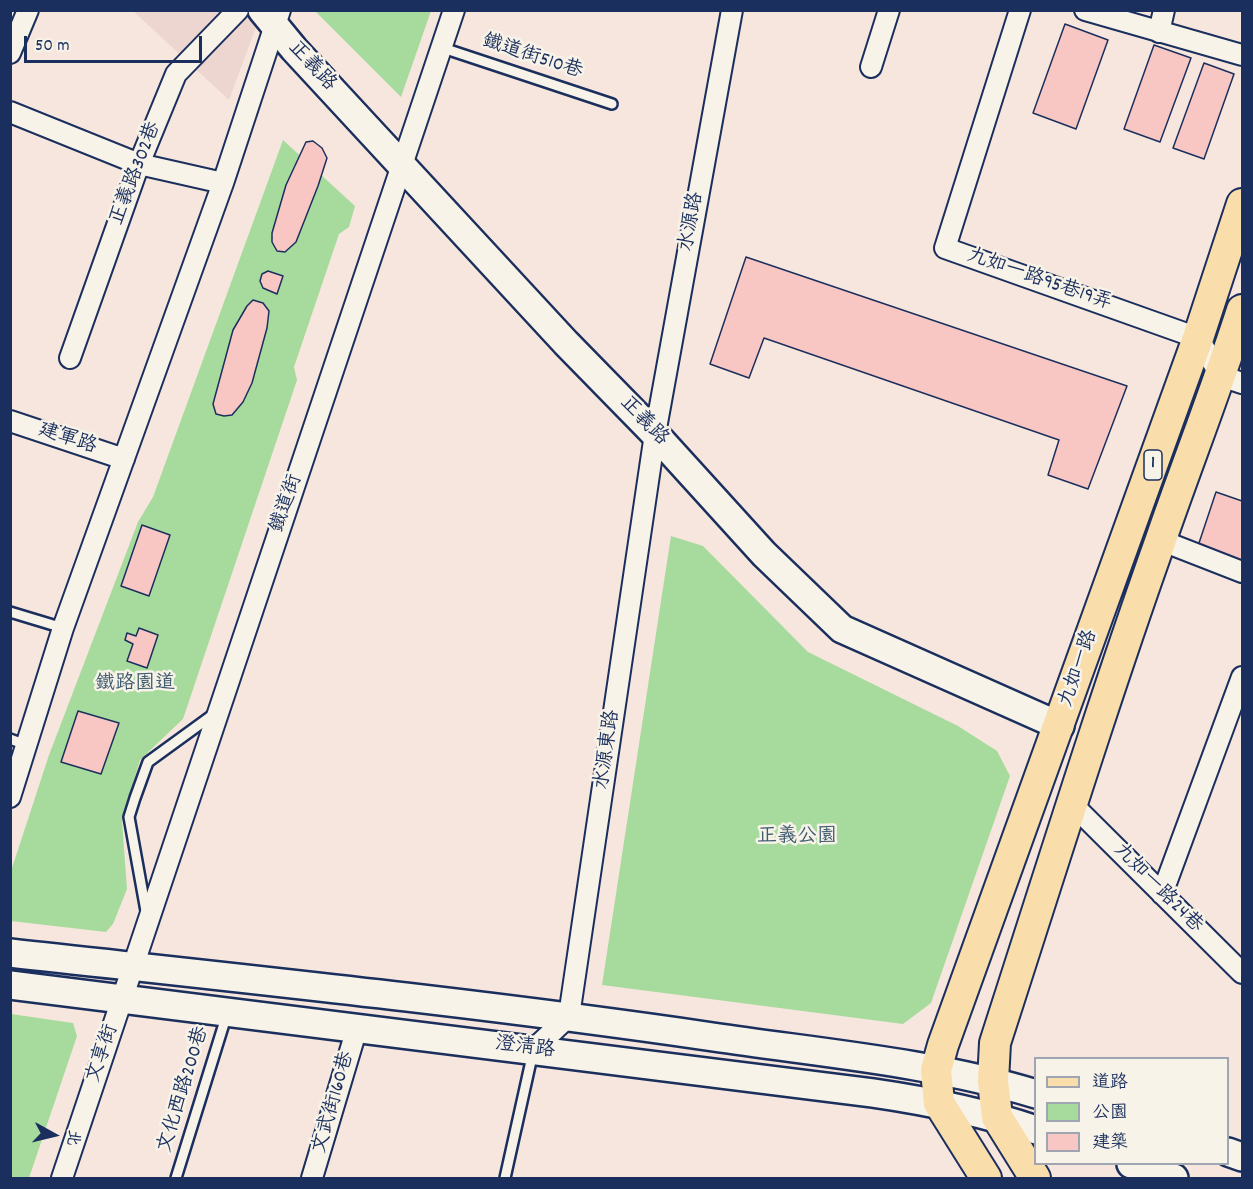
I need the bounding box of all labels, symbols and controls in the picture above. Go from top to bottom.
scale bar [27,24,206,62]
street label: 鐵道街510巷 [479,30,585,86]
text: 50 m [35,34,70,59]
street label: 正義路 [282,37,340,97]
street label: 正義路302巷 [106,119,168,229]
street label: 水源路 [676,190,710,254]
street label: 九如一路95巷19弄 [963,245,1115,317]
street label: 正義路 [614,392,672,452]
street label: 建軍路 [35,419,99,461]
road number: 1 [1144,450,1162,480]
street label: 鐵道街 [267,472,309,536]
street label: 九如一路 [1056,627,1104,711]
park label: 鐵路園道 [95,673,175,697]
street label: 水源東路 [592,709,626,791]
park label: 正義公園 [757,826,837,850]
street label: 九如一路24巷 [1107,839,1207,939]
street label: 文享街 [83,1022,125,1086]
street label: 文化西路200巷 [154,1024,216,1156]
street label: 澄清路 [494,1033,556,1065]
street label: 文武街160巷 [309,1049,361,1157]
legend [1034,1057,1229,1165]
text: 道路 [1092,1071,1128,1096]
text: 公園 [1092,1101,1128,1126]
north arrow [24,1105,84,1165]
text: 北 [60,1128,85,1147]
text: 建築 [1092,1131,1128,1156]

